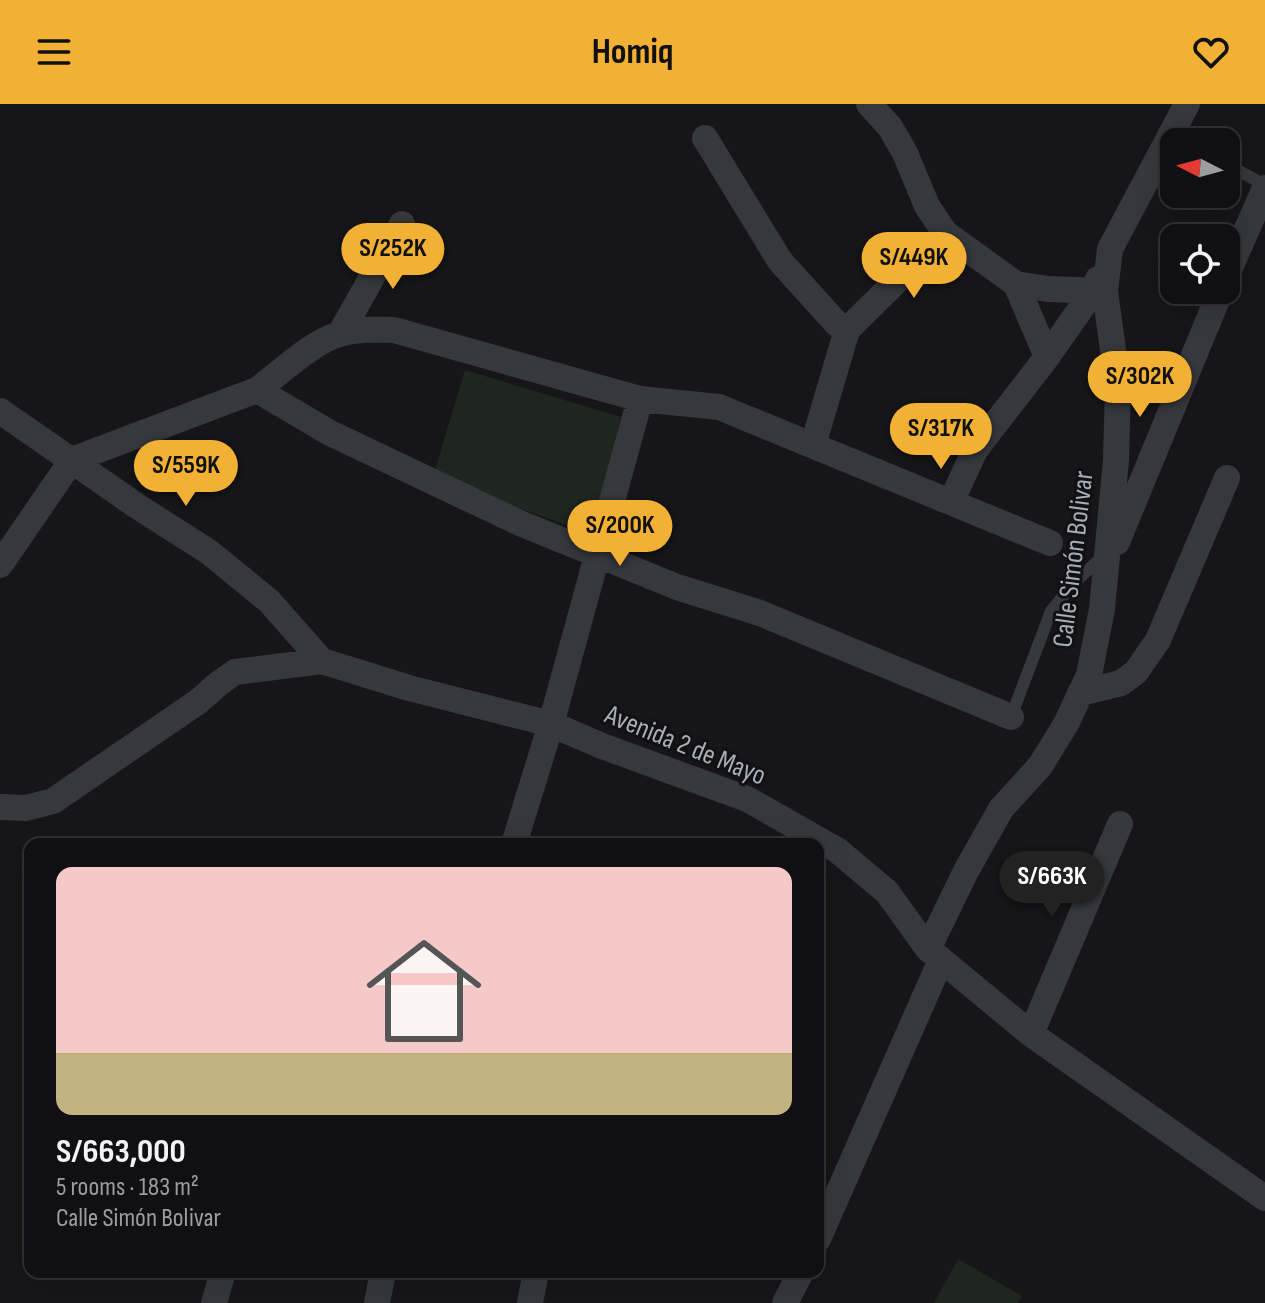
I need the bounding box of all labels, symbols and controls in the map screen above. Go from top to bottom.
icon: menu [32,30,76,74]
icon: heart [1189,30,1233,74]
text: Homiq [592,31,673,74]
north arrow [1160,128,1240,208]
map controls [1160,128,1240,304]
pin: S/252K [328,223,458,291]
button: locate [1160,224,1240,304]
pin: S/449K [849,232,979,300]
text: S/252K [359,233,427,264]
text: S/449K [880,242,948,273]
pin: S/302K [1075,351,1205,419]
text: S/302K [1106,361,1174,392]
pin: S/317K [876,403,1006,471]
text: S/317K [908,413,974,444]
pin: S/559K [121,440,251,508]
text: S/559K [152,450,220,481]
street label: Calle Simón Bolivar [1046,469,1101,649]
pin: S/200K [555,500,685,568]
text: S/200K [585,510,655,541]
street label: Avenida 2 de Mayo [599,698,771,793]
pin: S/663K [987,851,1117,919]
text: S/663K [1017,861,1087,892]
icon: home [352,919,496,1063]
text: S/663,000 [56,1131,186,1172]
text: 5 rooms · 183 m² [56,1172,199,1203]
text: Calle Simón Bolivar [56,1203,221,1234]

